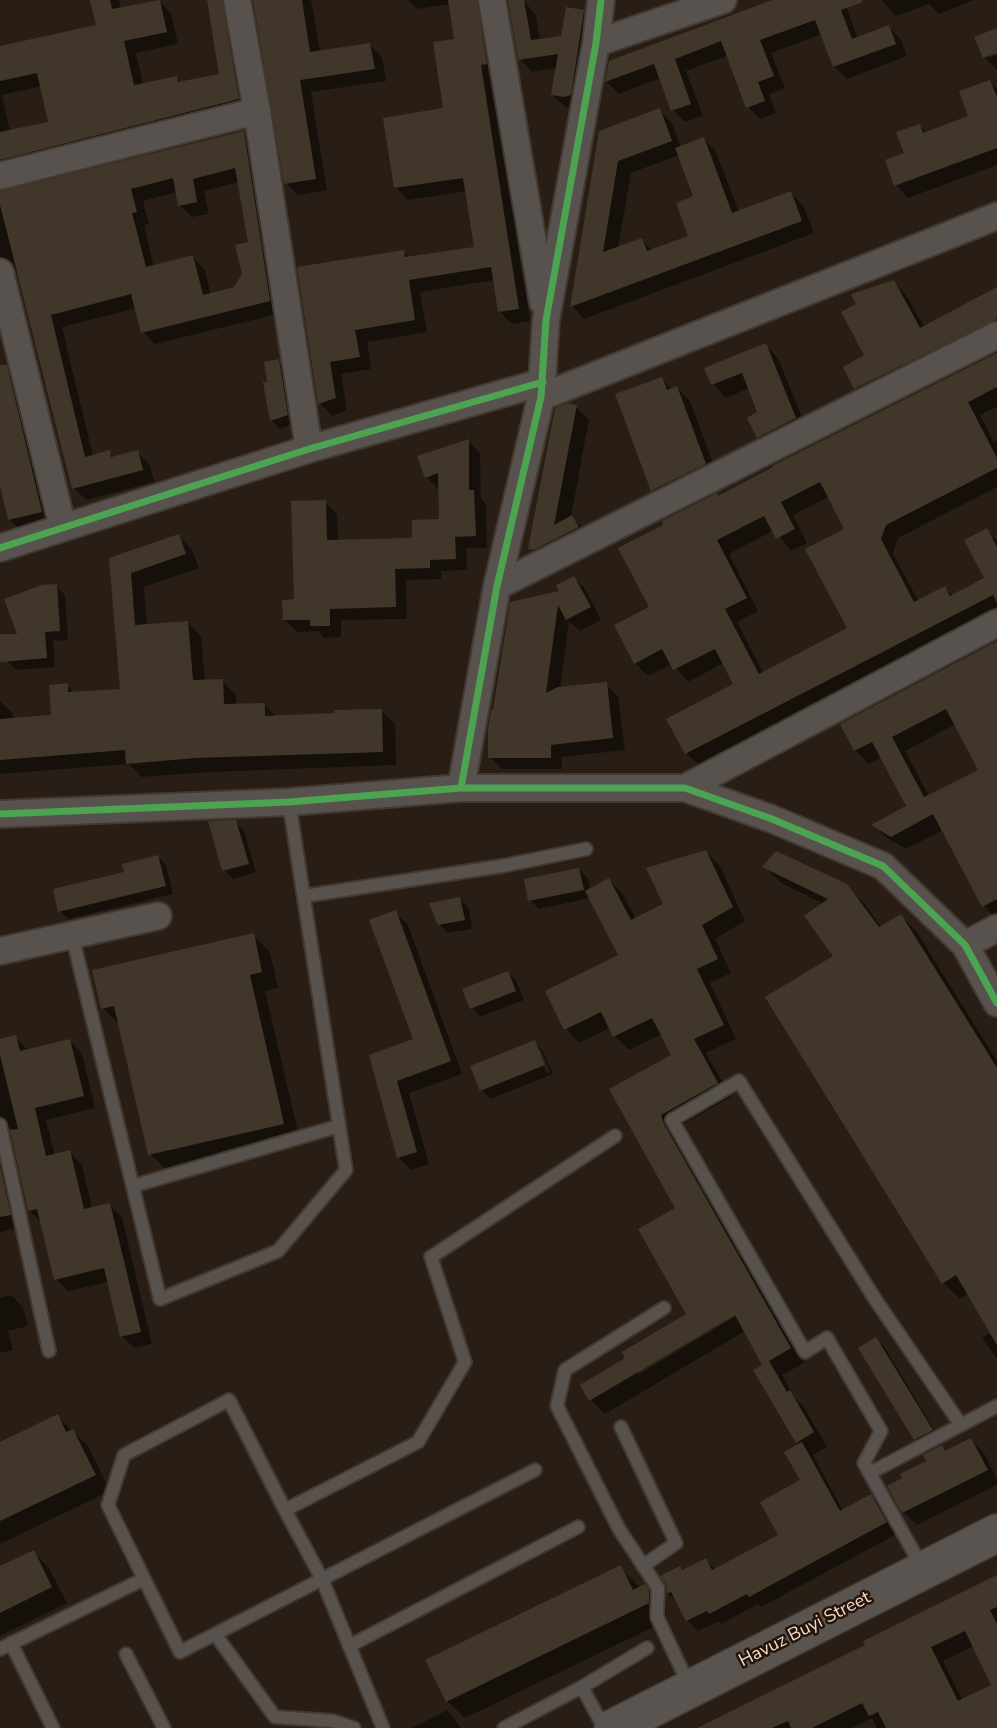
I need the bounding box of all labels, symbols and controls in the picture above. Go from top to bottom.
street label: Havuz Buyi Street [736,1587,874,1673]

